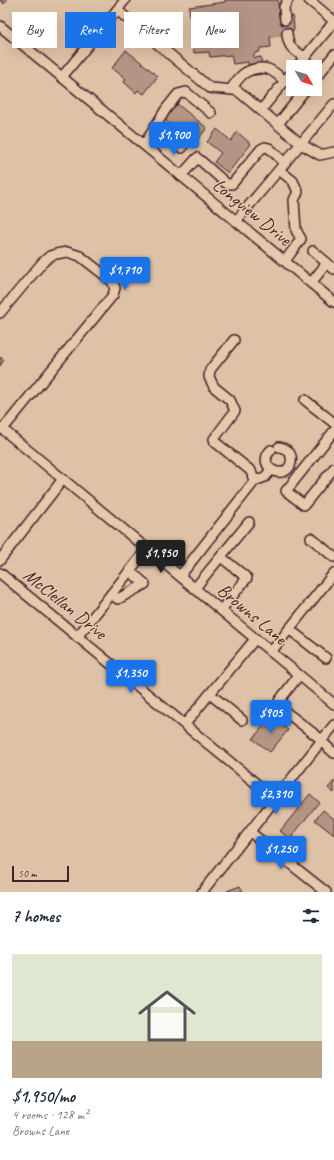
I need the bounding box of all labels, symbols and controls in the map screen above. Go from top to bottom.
chip: Buy [12,12,57,48]
chip: Rent [65,12,116,48]
chip: Filters [124,12,183,48]
chip: New [191,12,239,48]
north arrow [286,60,322,96]
map controls [286,60,322,96]
pin: $1,900 [141,122,207,156]
text: $1,900 [158,127,190,143]
street label: Longview Drive [208,173,298,252]
pin: $1,710 [92,257,158,291]
text: $1,710 [109,262,141,278]
pin: $1,950 [128,540,194,574]
text: $1,950 [145,545,177,561]
street label: McClellan Drive [19,563,113,646]
street label: Browns Lane [212,578,293,651]
pin: $1,350 [98,660,164,694]
text: $1,350 [115,665,147,681]
pin: $905 [247,700,295,734]
text: $905 [259,705,283,721]
pin: $2,310 [243,781,309,815]
text: $2,310 [260,786,292,802]
pin: $1,250 [248,836,314,870]
text: $1,250 [265,841,297,857]
scale bar [12,864,69,883]
text: 50 m [18,866,37,880]
icon: filters [300,905,322,927]
text: 7 homes [12,906,60,927]
icon: home [131,980,203,1052]
text: $1,950/mo [12,1086,75,1107]
text: 4 rooms · 128 m² [12,1107,88,1123]
text: Browns Lane [12,1123,69,1139]

